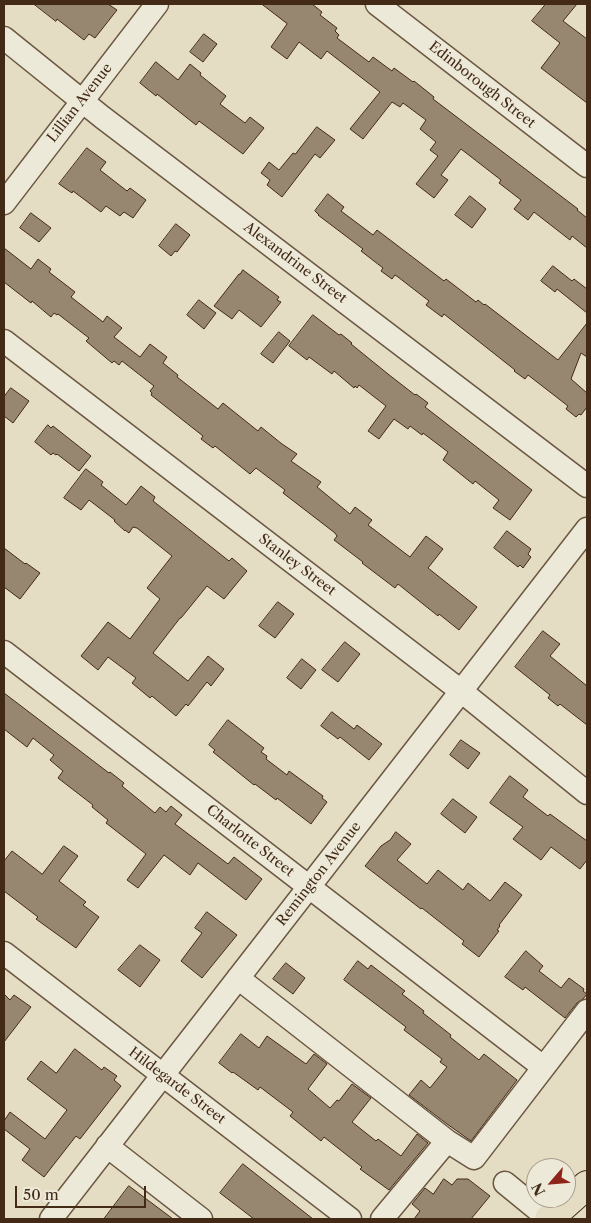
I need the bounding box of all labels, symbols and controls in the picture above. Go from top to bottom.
street label: Edinborough Street [425,38,539,132]
street label: Lillian Avenue [44,60,116,146]
street label: Alexandrine Street [240,219,350,307]
street label: Stanley Street [255,530,339,600]
street label: Charlotte Street [203,802,297,880]
street label: Remington Avenue [273,819,365,929]
street label: Hildegarde Street [125,1044,229,1128]
north arrow [526,1158,576,1208]
scale bar [18,1176,149,1208]
text: N [528,1180,549,1199]
text: 50 m [23,1185,59,1204]

